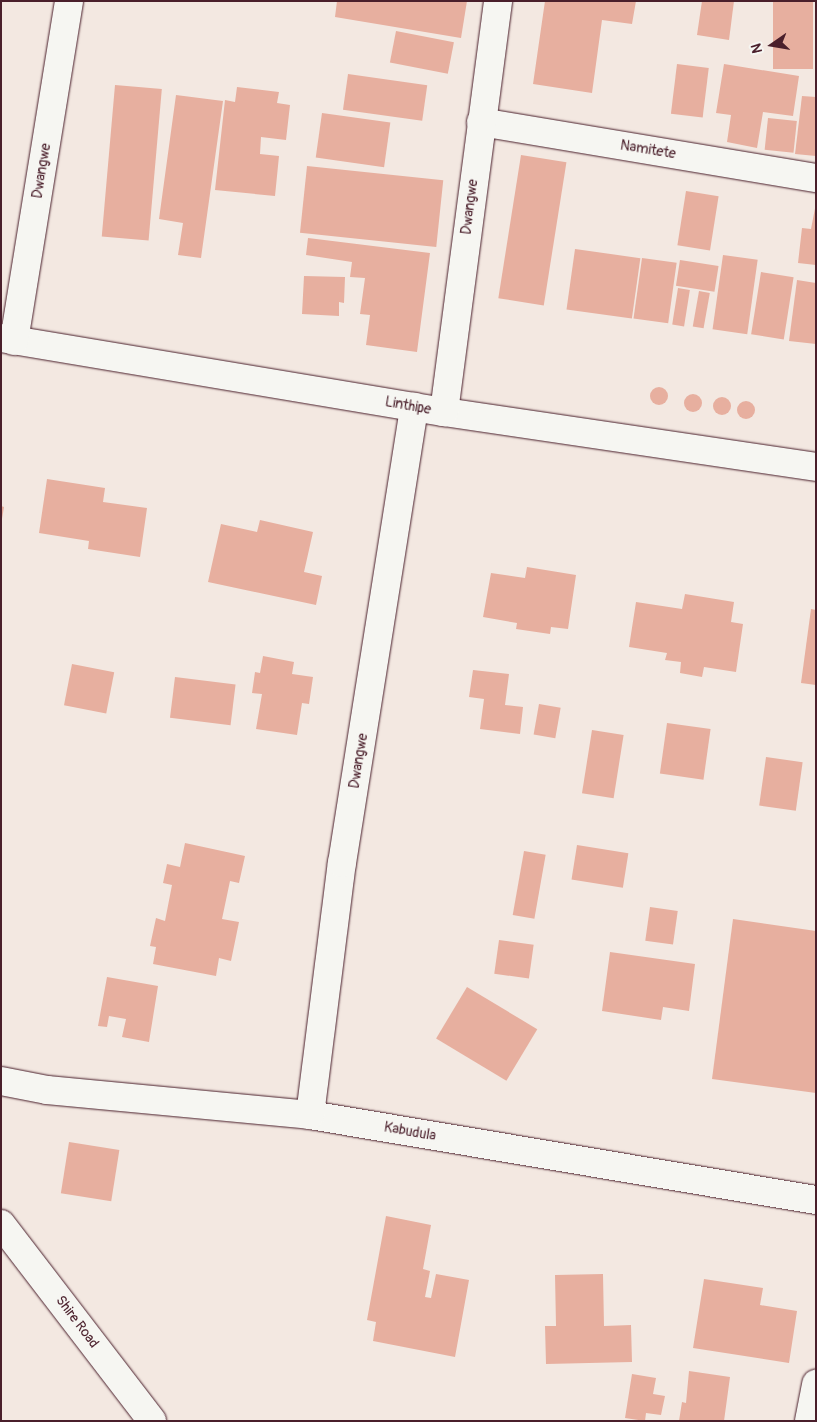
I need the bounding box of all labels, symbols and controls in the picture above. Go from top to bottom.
north arrow [747,20,797,70]
text: N [748,42,766,55]
street label: Namitete [619,137,677,163]
street label: Dwangwe [29,142,55,200]
street label: Dwangwe [458,178,482,236]
street label: Linthipe [384,394,432,418]
street label: Dwangwe [346,732,372,790]
street label: Kabudula [383,1119,437,1145]
street label: Shire Road [52,1293,102,1351]

